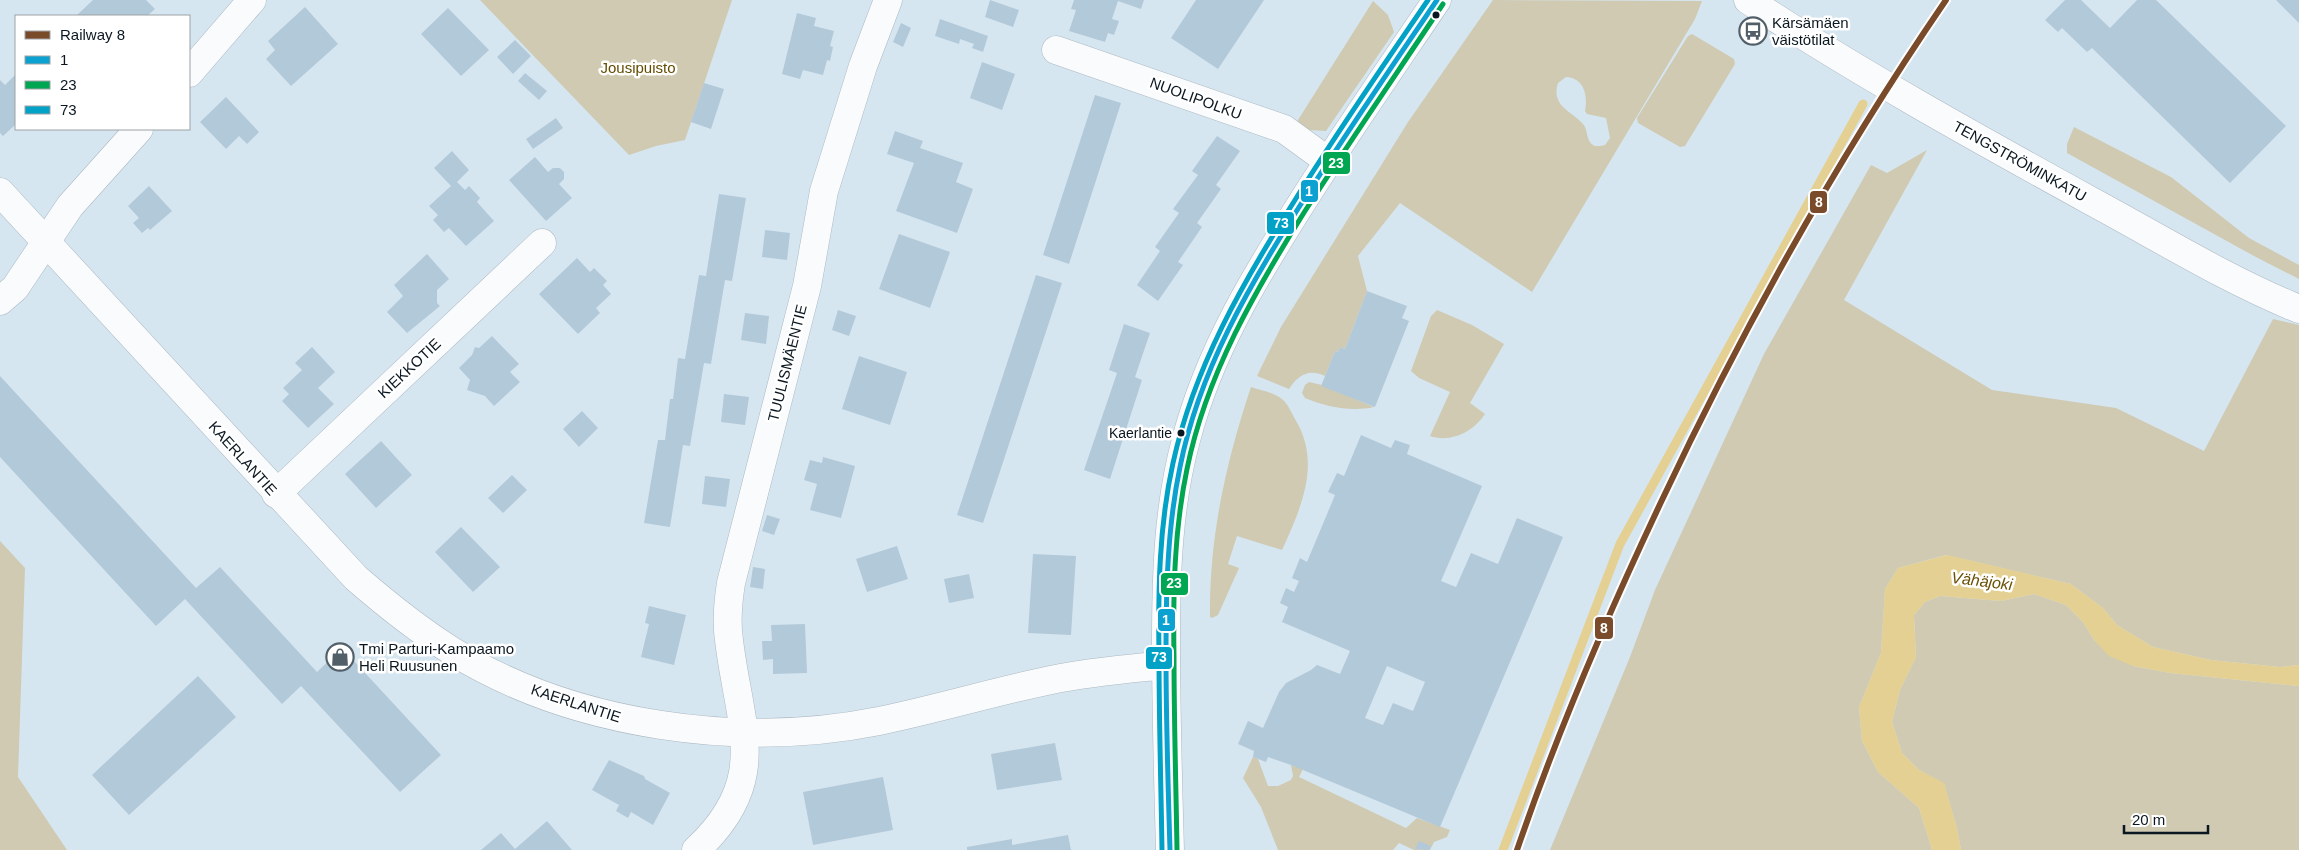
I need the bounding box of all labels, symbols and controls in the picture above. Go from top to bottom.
unlabelled marker [1431,10,1441,20]
place label: Kärsämäen väistötilat [1772,14,1849,48]
legend [15,15,190,130]
bus stop icon: Kärsämäen väistötilat [1738,16,1768,46]
text: Railway 8 [60,26,125,43]
text: 1 [60,51,68,68]
park label: Jousipuisto [600,59,676,76]
street label: NUOLIPOLKU [1148,73,1244,123]
text: 23 [60,76,77,93]
text: 73 [60,101,77,118]
street label: TENGSTRÖMINKATU [1950,117,2090,205]
line badge: 23 [1322,151,1351,175]
text: 23 [1328,155,1344,171]
line badge: 1 [1300,179,1319,203]
text: 1 [1305,183,1313,199]
line badge: 8 [1809,190,1828,214]
text: 8 [1815,194,1823,210]
line badge: 73 [1266,211,1295,235]
text: 73 [1273,215,1289,231]
street label: TUULISMÄENTIE [764,303,810,423]
street label: KIEKKOTIE [374,335,444,401]
street label: KAERLANTIE [205,418,281,498]
place label: Kaerlantie [1109,425,1172,441]
marker: Kaerlantie [1176,428,1186,438]
water label: Vähäjoki [1951,569,2014,593]
line badge: 23 [1160,572,1189,596]
text: 23 [1166,575,1182,591]
line badge: 1 [1157,608,1176,632]
text: 1 [1162,612,1170,628]
line badge: 8 [1594,616,1614,640]
text: 8 [1600,620,1608,636]
place label: Tmi Parturi-Kampaamo Heli Ruusunen [359,640,514,674]
shop icon: Tmi Parturi-Kampaamo Heli Ruusunen [325,642,355,672]
line badge: 73 [1145,646,1173,670]
text: 73 [1151,649,1167,665]
street label: KAERLANTIE [529,680,623,726]
scale bar [2124,802,2208,834]
text: 20 m [2132,811,2165,828]

